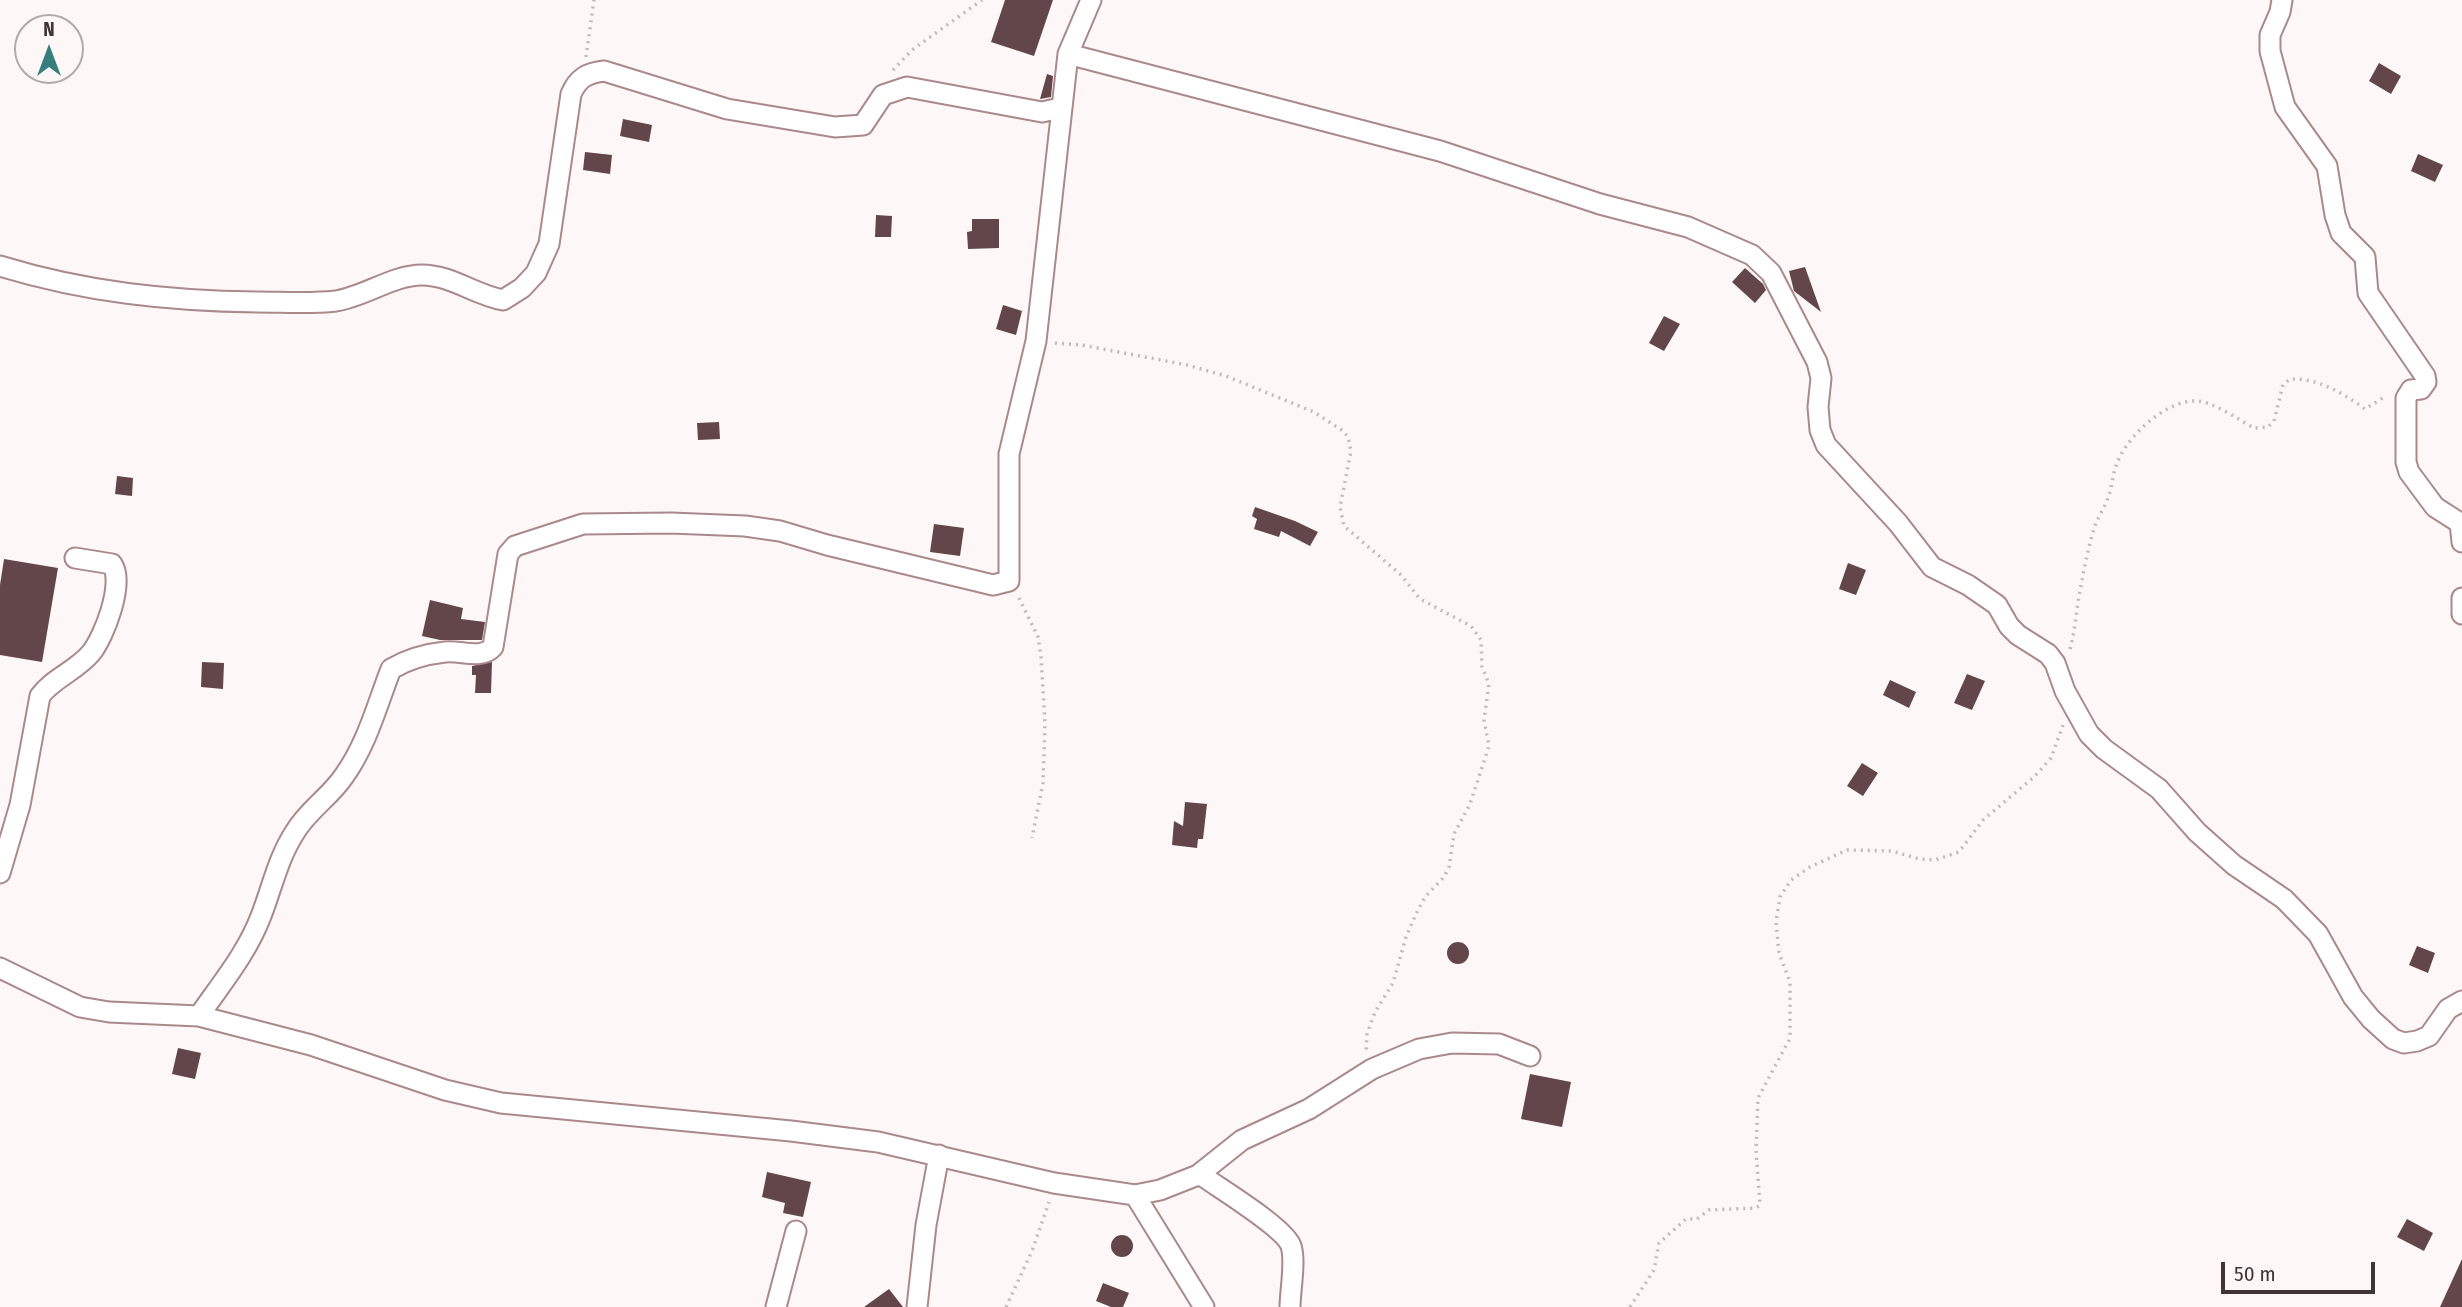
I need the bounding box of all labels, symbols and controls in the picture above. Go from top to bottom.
north arrow [14,14,84,84]
text: N [43,18,55,41]
scale bar [2224,1248,2378,1292]
text: 50 m [2234,1261,2276,1287]

